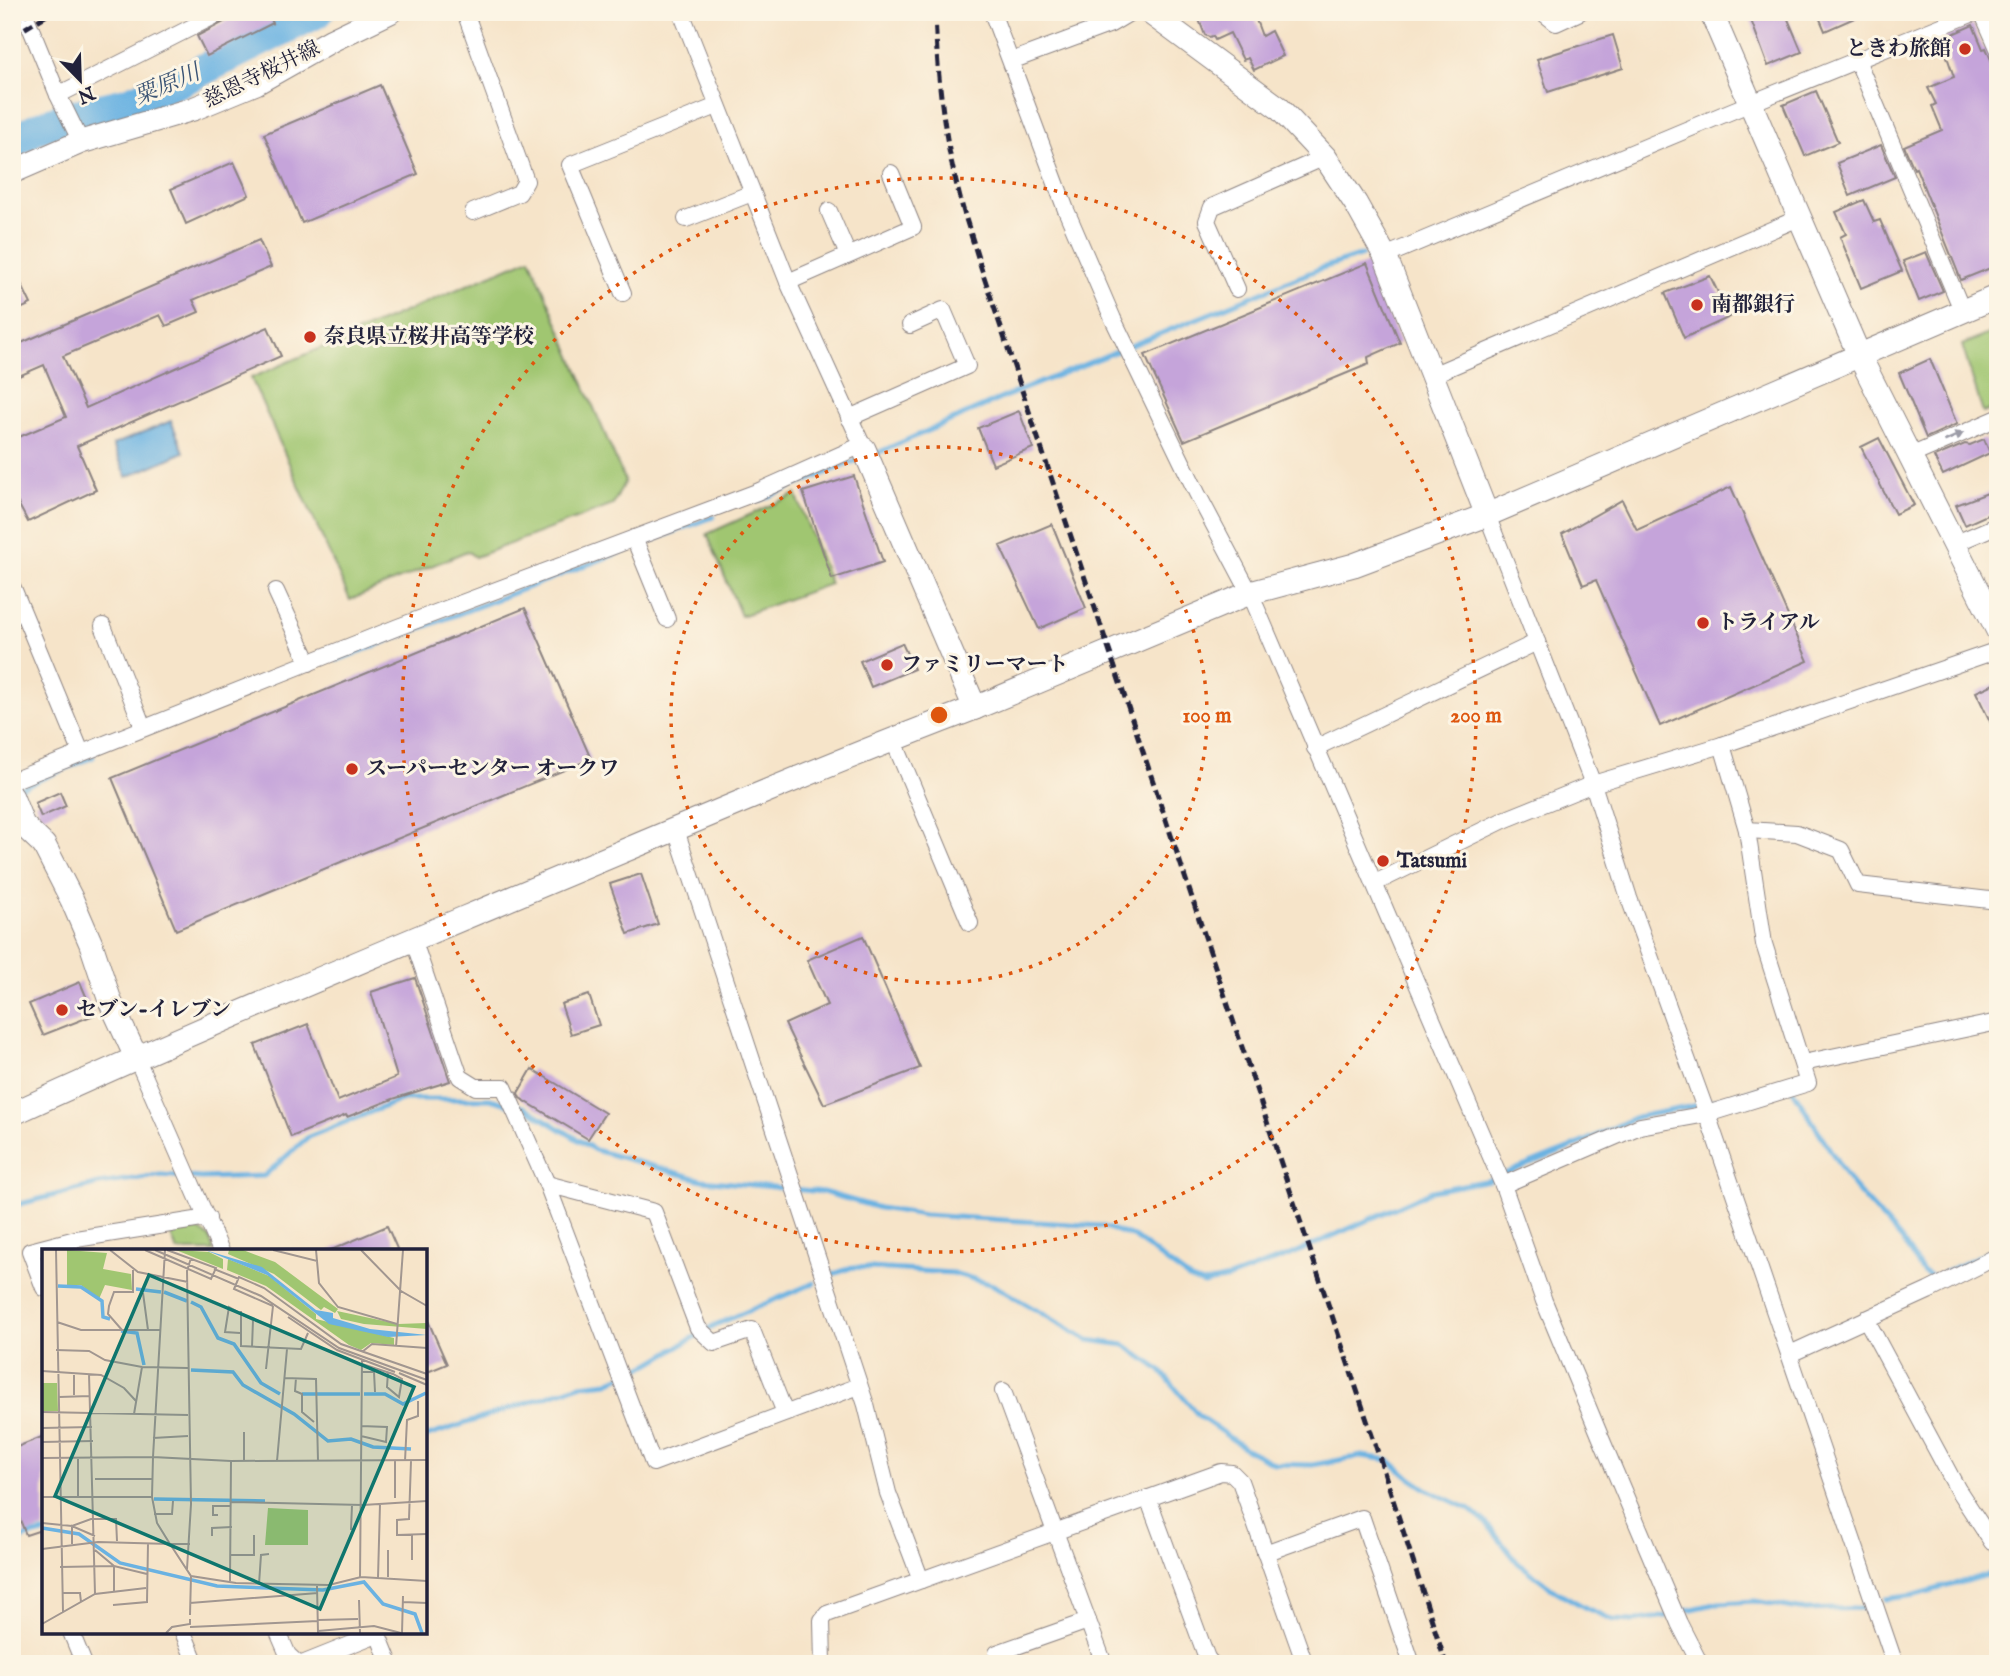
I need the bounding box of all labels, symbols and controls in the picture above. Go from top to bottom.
street label: 慈恩寺桜井線 [199,35,325,115]
place label: ときわ旅館 [1846,36,1951,63]
marker: ときわ旅館 [1957,41,1973,57]
north arrow [46,46,116,116]
water label: 粟原川 [130,57,207,112]
text: N [73,79,99,108]
place label: 南都銀行 [1711,292,1795,319]
marker: 南都銀行 [1689,297,1705,313]
place label: 奈良県立桜井高等学校 [324,324,534,351]
marker: 奈良県立桜井高等学校 [302,329,318,345]
one-way arrow [1944,431,1964,443]
place label: トライアル [1717,610,1820,637]
marker: トライアル [1695,615,1711,631]
place label: ファミリーマート [901,652,1069,679]
marker: ファミリーマート [879,657,895,673]
centre of rings [927,703,951,727]
text: 100 m [1182,703,1232,730]
text: 200 m [1450,703,1502,730]
place label: スーパーセンター オークワ [366,756,619,783]
marker: スーパーセンター オークワ [344,761,360,777]
place label: Tatsumi [1396,848,1467,875]
marker: Tatsumi [1375,853,1391,869]
place label: セブン-イレブン [76,997,231,1024]
marker: セブン-イレブン [54,1002,70,1018]
inset map [42,1249,427,1634]

